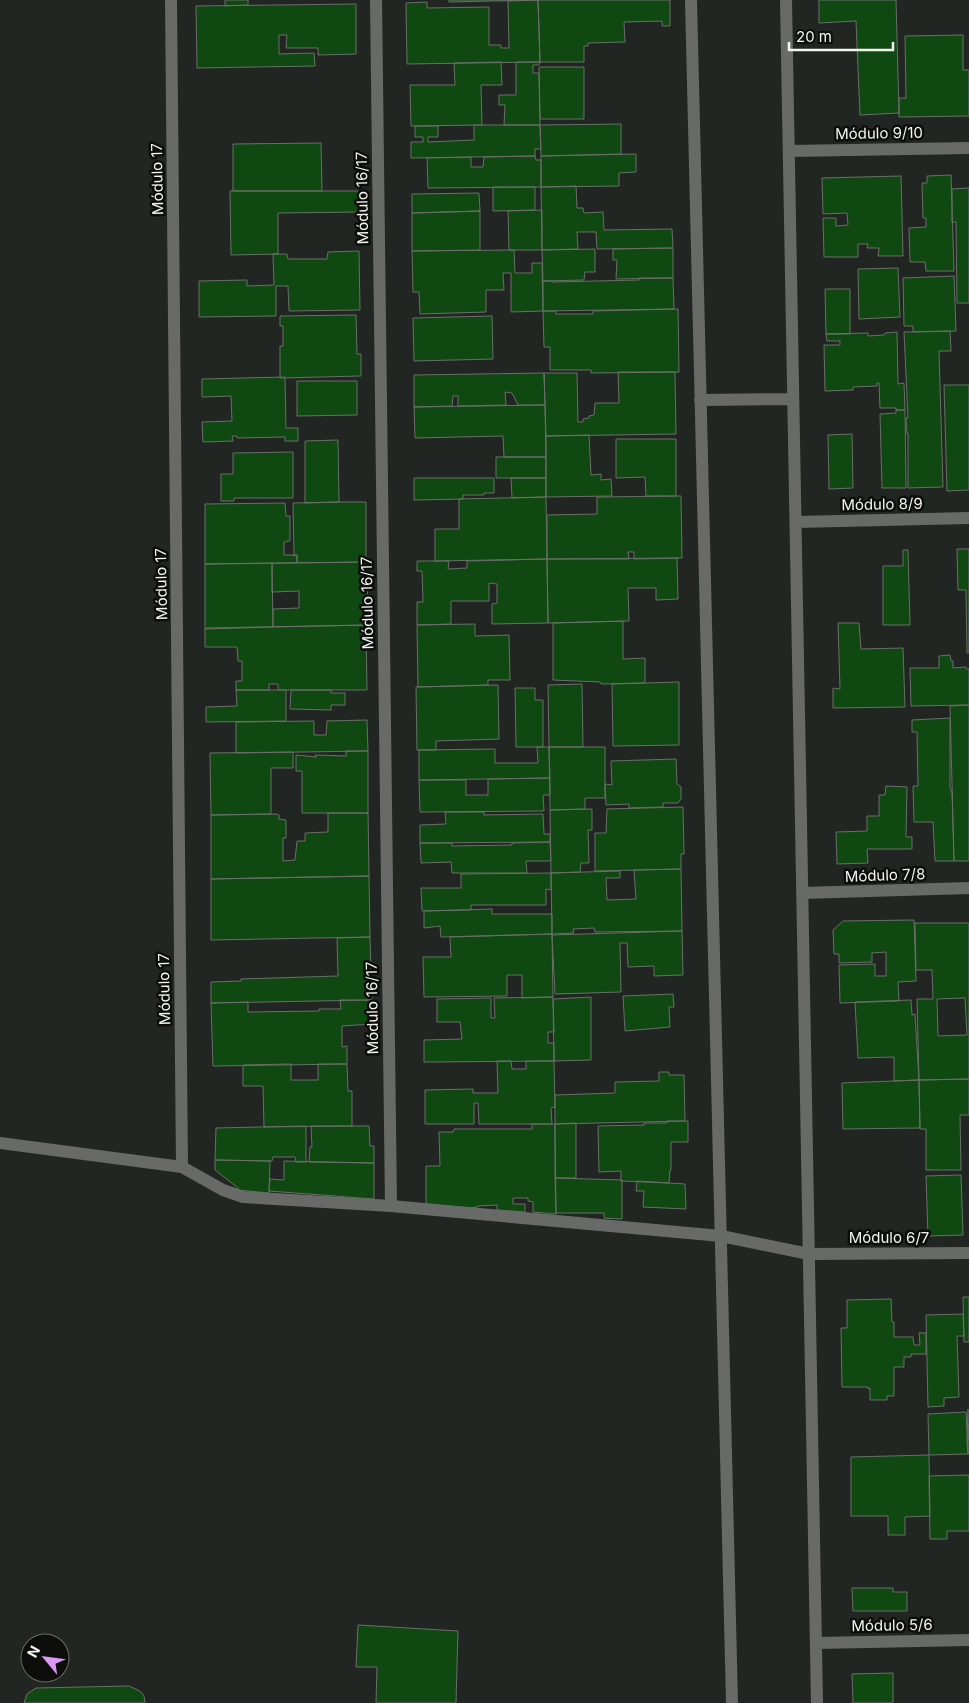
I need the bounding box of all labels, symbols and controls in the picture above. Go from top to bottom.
scale bar [789,20,893,52]
text: 20 m [796,27,832,46]
street label: Módulo 9/10 [835,123,923,143]
street label: Módulo 17 [147,143,167,215]
street label: Módulo 16/17 [352,151,372,245]
street label: Módulo 8/9 [841,494,923,514]
street label: Módulo 17 [151,548,171,620]
street label: Módulo 16/17 [357,556,377,650]
street label: Módulo 7/8 [844,864,926,886]
street label: Módulo 17 [154,953,174,1025]
street label: Módulo 16/17 [362,961,382,1055]
street label: Módulo 6/7 [849,1228,929,1247]
street label: Módulo 5/6 [851,1615,933,1635]
north arrow [20,1633,70,1683]
text: N [23,1643,43,1660]

